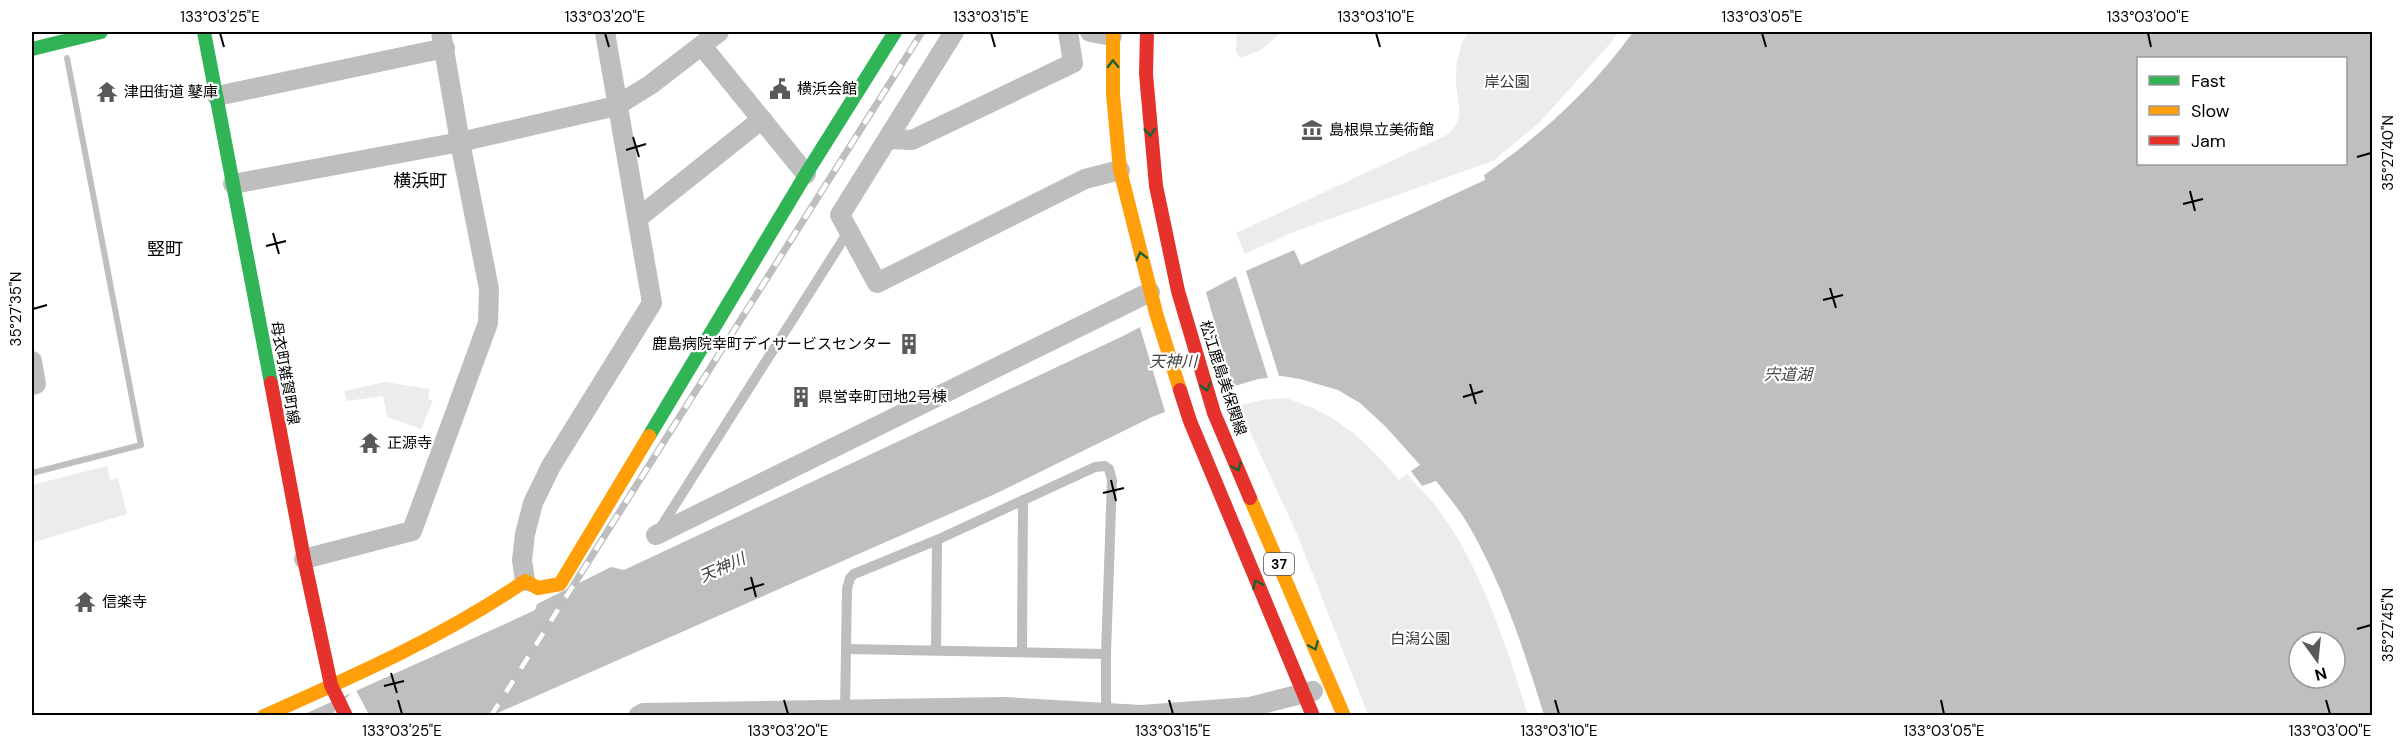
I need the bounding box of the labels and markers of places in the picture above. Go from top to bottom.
public building icon: 横浜会館 [768,77,792,101]
place label: 横浜会館 [797,79,857,99]
temple icon: 津田街道 鼕庫 [95,80,119,104]
place label: 津田街道 鼕庫 [124,82,218,102]
museum icon: 島根県立美術館 [1300,118,1324,142]
place label: 島根県立美術館 [1329,120,1434,140]
building icon: 鹿島病院幸町デイサービスセンター [897,332,921,356]
place label: 鹿島病院幸町デイサービスセンター [652,334,892,354]
building icon: 県営幸町団地2号棟 [789,385,813,409]
place label: 県営幸町団地2号棟 [818,387,947,407]
temple icon: 正源寺 [358,431,382,455]
place label: 正源寺 [387,433,432,453]
temple icon: 信楽寺 [73,590,97,614]
place label: 信楽寺 [102,592,147,612]

